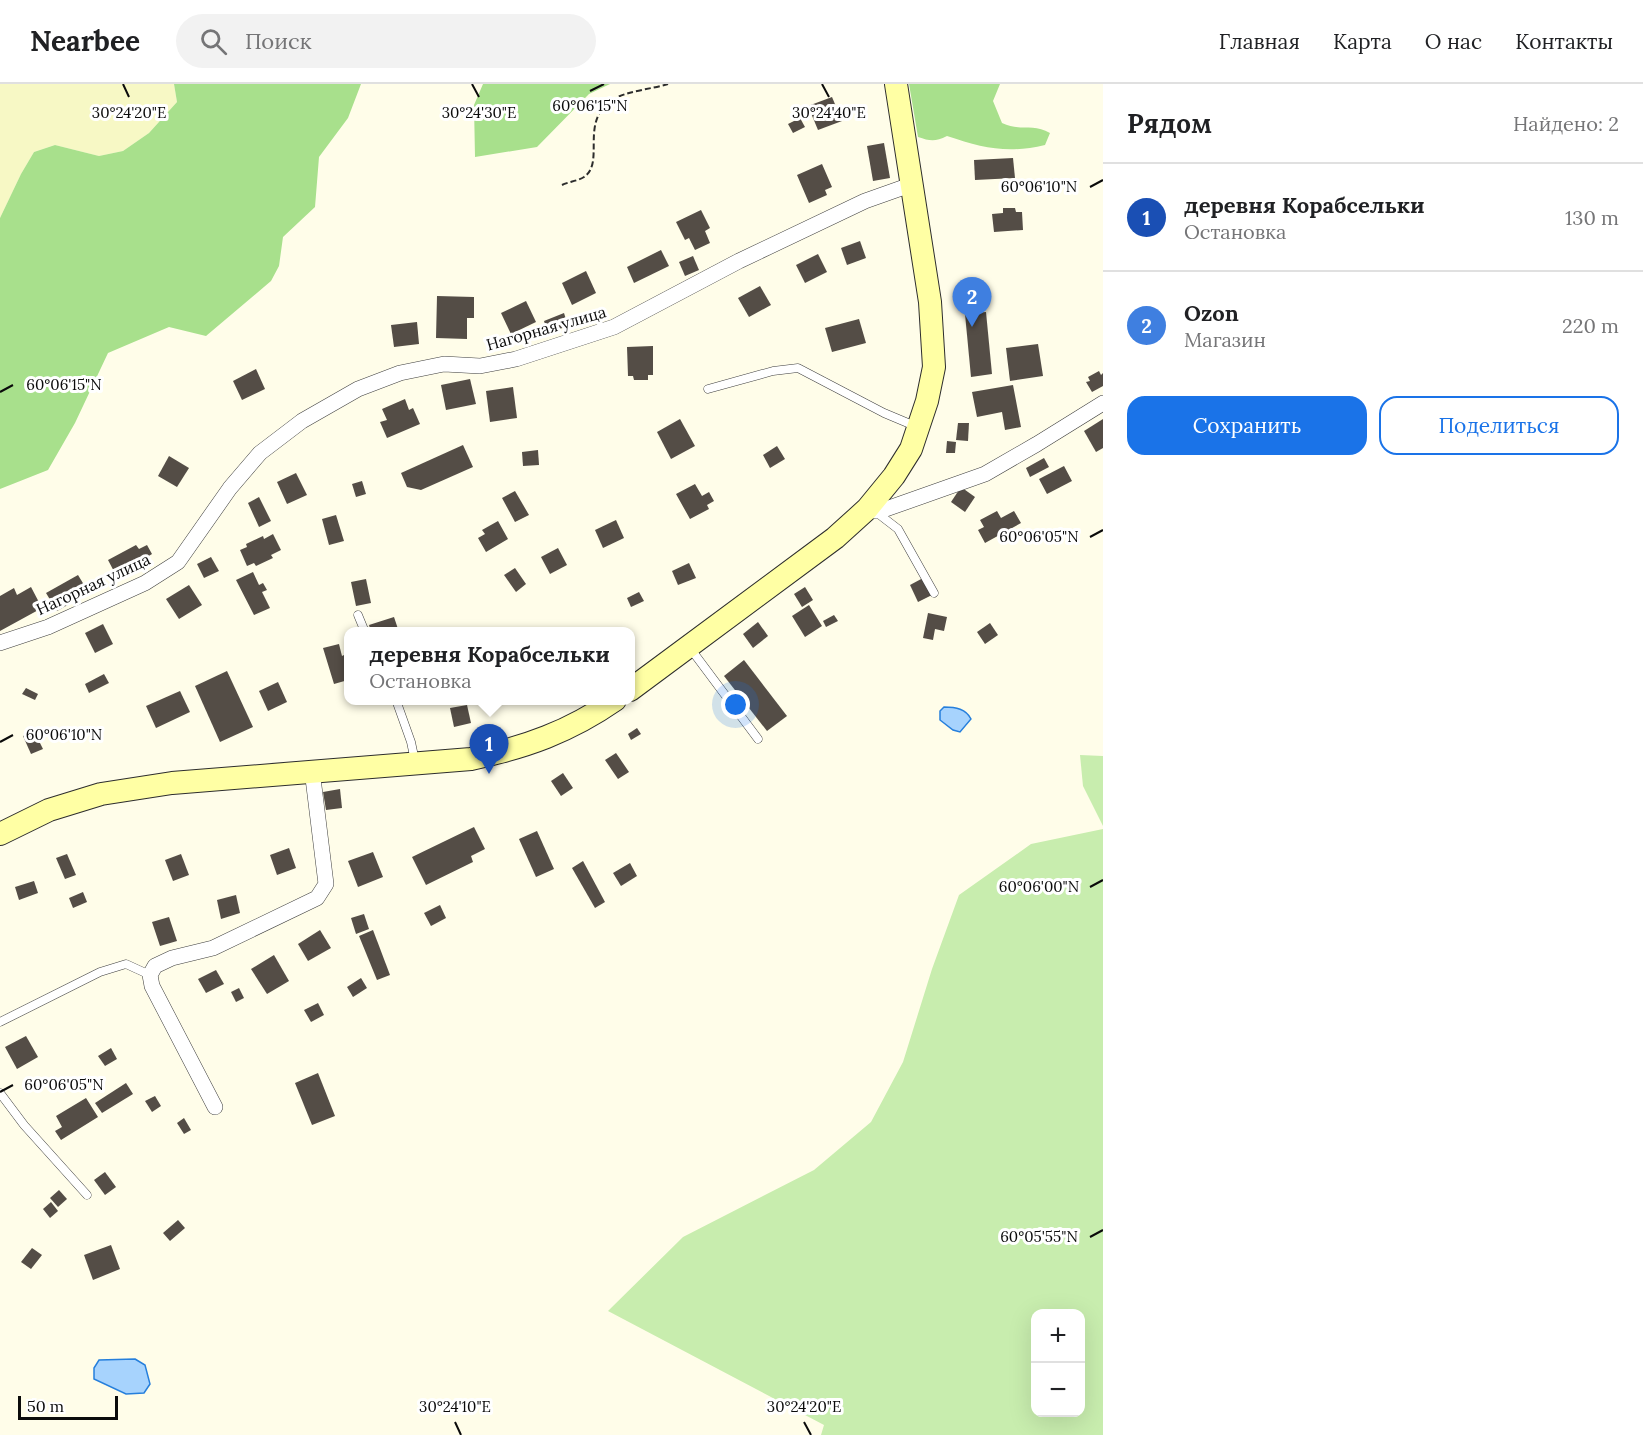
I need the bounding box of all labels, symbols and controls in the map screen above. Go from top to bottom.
search box [176,14,596,68]
text: Nearbee [30,23,140,59]
icon: search [197,25,230,58]
text: Поиск [245,27,311,55]
text: Главная [1219,28,1300,55]
text: Карта [1333,28,1392,55]
text: О нас [1425,28,1482,55]
text: Контакты [1515,28,1613,55]
text: 60°06'15"N [552,96,628,115]
text: 30°24'20"E [92,103,166,122]
text: 30°24'30"E [442,103,516,122]
text: 30°24'40"E [792,103,866,122]
text: Рядом [1127,107,1212,140]
text: Найдено: 2 [1513,111,1619,136]
text: 60°06'10"N [1001,177,1077,196]
text: деревня Корабсельки [1184,191,1425,219]
text: 1 [1142,205,1151,230]
text: 130 m [1565,205,1619,230]
text: Остановка [1184,219,1286,244]
pin: 2 [952,278,992,327]
text: Ozon [1184,299,1239,327]
street label: Нагорная улица [484,301,608,355]
text: 2 [1141,313,1152,338]
text: 220 m [1562,313,1619,338]
text: Магазин [1184,327,1266,352]
text: 60°06'15"N [26,375,102,394]
button: Сохранить [1127,396,1367,455]
button: Поделиться [1379,396,1619,455]
text: 60°06'05"N [999,527,1079,546]
street label: Нагорная улица [33,549,153,619]
popup [344,627,635,705]
text: деревня Корабсельки [369,640,610,668]
text: Остановка [369,668,471,693]
your location [721,690,750,719]
pin: 1 [470,724,508,774]
text: 60°06'10"N [26,725,102,744]
text: 60°06'00"N [999,877,1079,896]
text: 60°06'05"N [24,1075,104,1094]
text: 60°05'55"N [1000,1227,1078,1246]
map controls [1031,1309,1085,1417]
button: + [1031,1309,1085,1363]
button: − [1031,1363,1085,1417]
scale bar [18,1393,118,1420]
text: 50 m [27,1396,64,1416]
text: 30°24'10"E [419,1397,491,1416]
text: 30°24'20"E [767,1397,841,1416]

